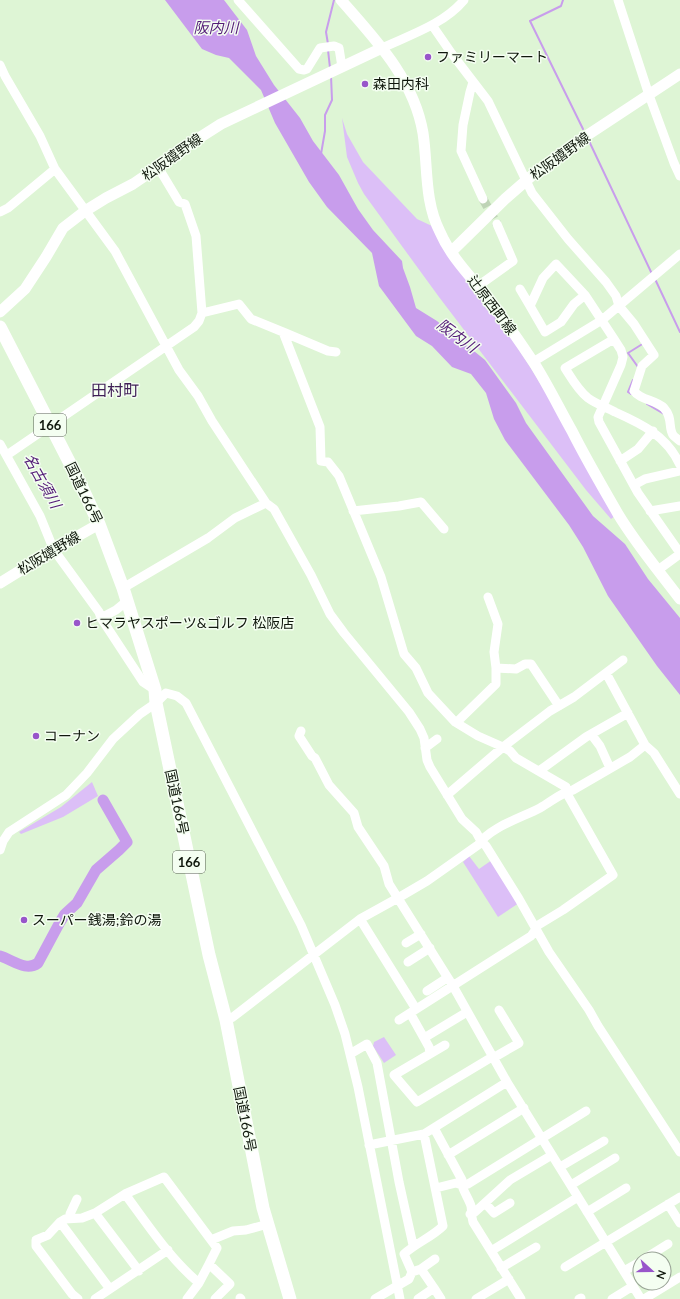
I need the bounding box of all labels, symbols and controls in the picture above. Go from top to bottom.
water label: 阪内川 [193,18,240,36]
place label: ファミリーマート [436,48,548,65]
marker: ファミリーマート [423,52,433,62]
place label: 森田内科 [373,75,429,92]
marker: 森田内科 [360,79,370,89]
street label: 松阪嬉野線 [526,128,593,183]
street label: 松阪嬉野線 [138,130,205,184]
street label: 辻原西町線 [465,272,520,338]
water label: 阪内川 [434,315,483,357]
district label: 田村町 [91,380,139,399]
road number: 166 [34,414,66,436]
water label: 名古須川 [20,450,66,513]
street label: 国道166号 [62,459,107,526]
street label: 松阪嬉野線 [14,527,83,578]
place label: ヒマラヤスポーツ&ゴルフ 松阪店 [85,614,294,631]
marker: ヒマラヤスポーツ&ゴルフ 松阪店 [72,618,82,628]
place label: コーナン [44,727,100,744]
marker: コーナン [31,731,41,741]
street label: 国道166号 [162,768,193,836]
road number: 166 [173,851,205,873]
place label: スーパー銭湯;鈴の湯 [32,911,162,928]
marker: スーパー銭湯;鈴の湯 [19,915,29,925]
street label: 国道166号 [231,1085,260,1153]
north arrow [632,1251,672,1291]
text: N [654,1268,669,1281]

